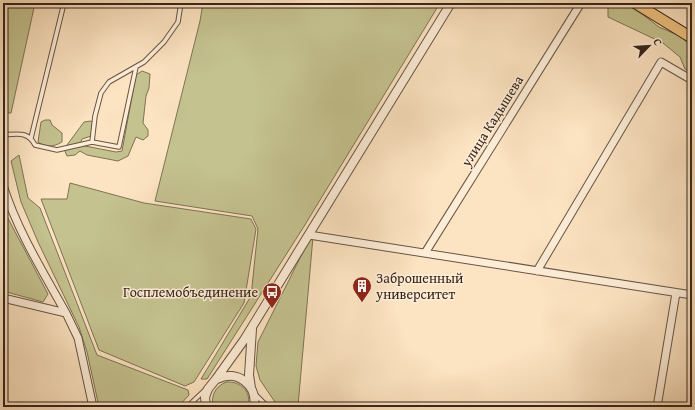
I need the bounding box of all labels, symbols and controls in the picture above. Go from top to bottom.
north arrow [629,26,669,66]
text: С [649,36,667,48]
street label: улица Кадышева [455,71,528,171]
place label: Заброшенный университет [375,268,463,304]
building icon: Заброшенный университет [351,275,373,303]
bus stop icon: Госплемобъединение [261,281,283,309]
place label: Госплемобъединение [123,282,258,302]

